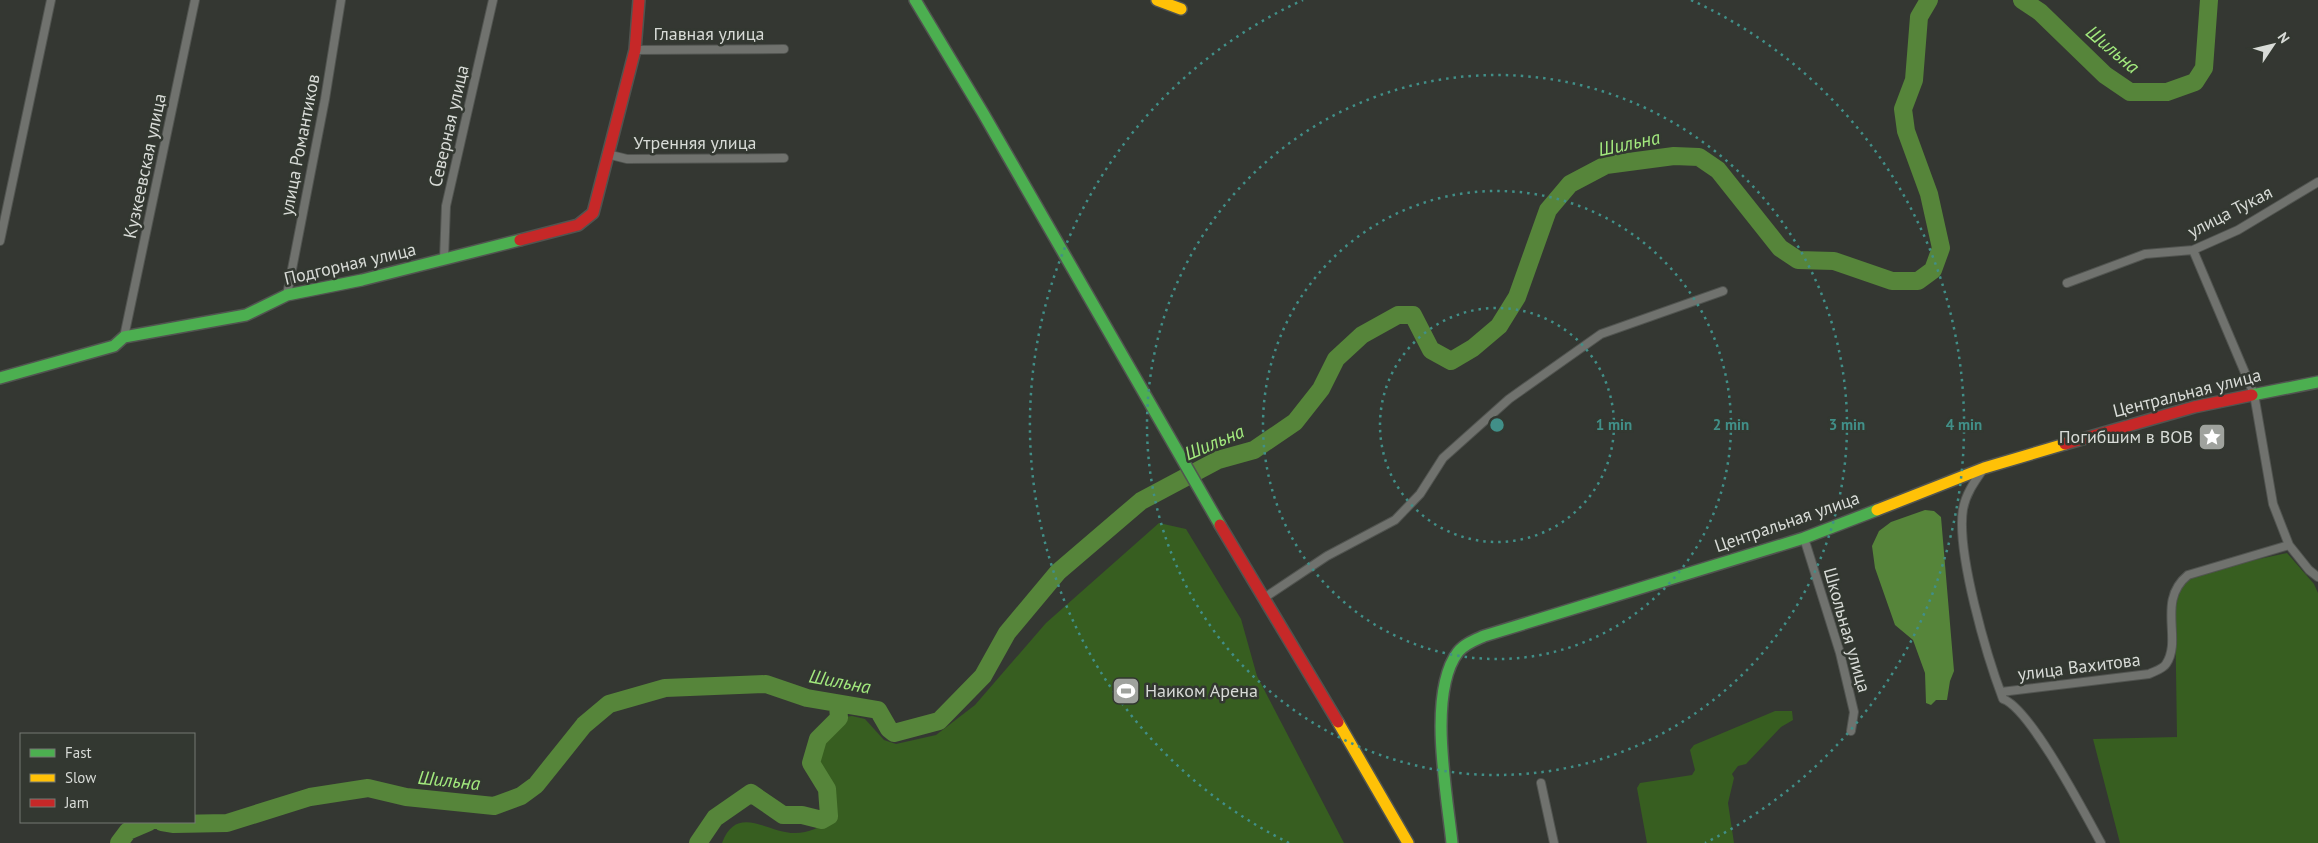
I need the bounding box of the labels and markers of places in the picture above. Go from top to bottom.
centre of rings [1488,416,1506,434]
place icon: Погибшим в ВОВ [2197,422,2227,452]
place label: Погибшим в ВОВ [2059,425,2193,448]
sports icon: Наиком Арена [1111,676,1141,706]
place label: Наиком Арена [1145,679,1258,702]

